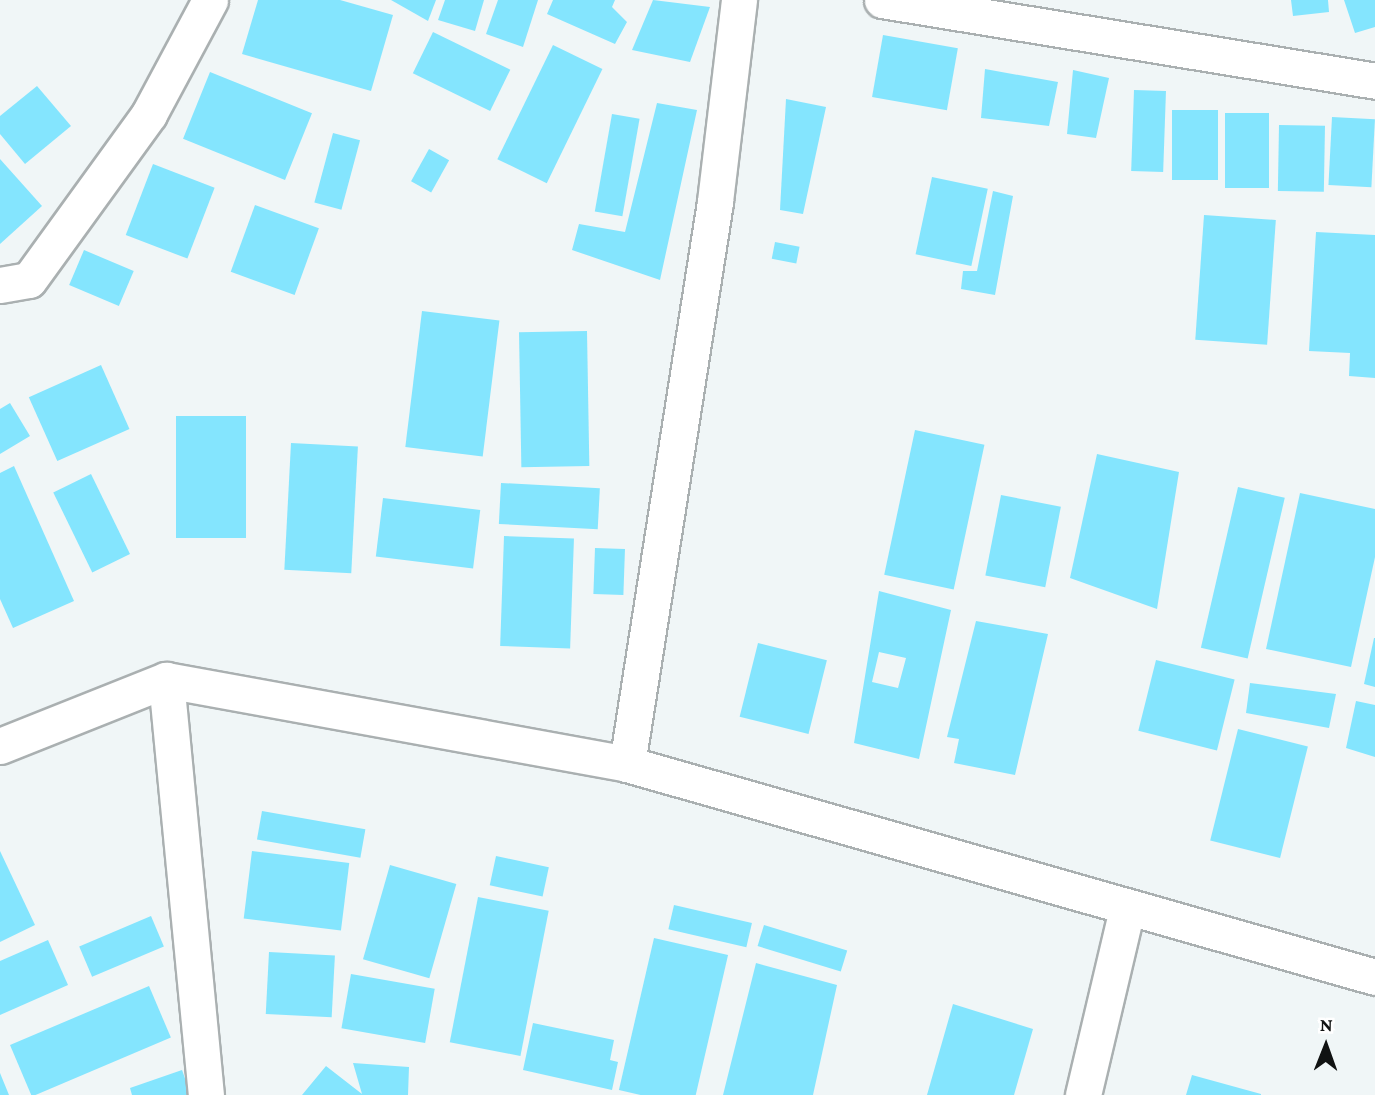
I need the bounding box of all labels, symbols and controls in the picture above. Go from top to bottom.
north arrow [1291,1011,1361,1081]
text: N [1320,1014,1333,1035]

